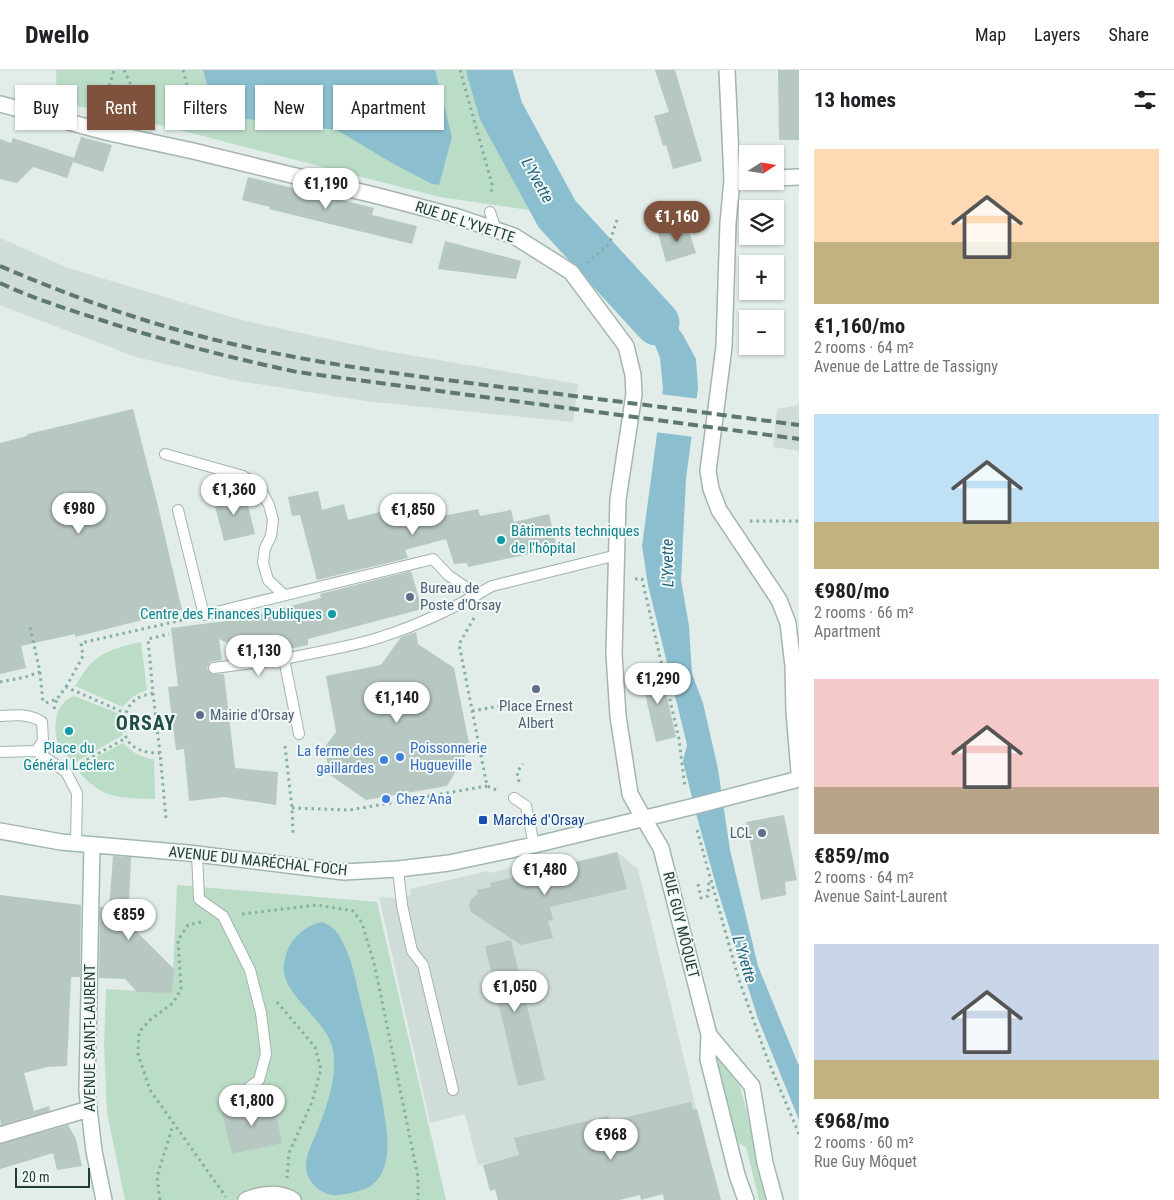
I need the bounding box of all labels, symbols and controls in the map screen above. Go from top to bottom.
text: Dwello [25,21,89,49]
text: Map [975,24,1006,45]
text: Layers [1034,24,1081,45]
text: Share [1109,24,1149,45]
chip: Buy [15,85,77,130]
chip: Rent [87,85,155,130]
chip: Filters [165,85,245,130]
chip: New [255,85,323,130]
chip: Apartment [333,85,444,130]
icon: filters [1131,86,1159,114]
text: 13 homes [814,88,896,112]
north arrow [739,145,784,190]
map controls [739,145,784,355]
water label: L'Yvette [518,154,558,206]
pin: €1,190 [285,168,367,210]
text: €1,190 [304,174,348,193]
icon: home [942,182,1032,272]
street label: RUE DE L'YVETTE [413,197,517,247]
pin: €1,160 [636,200,718,243]
button: layers [739,200,784,245]
text: €1,160 [655,207,699,226]
button: + [739,255,784,300]
button: − [739,310,784,355]
text: €1,160/mo [814,314,905,338]
text: 2 rooms · 64 m² [814,338,914,357]
text: Avenue de Lattre de Tassigny [814,357,998,376]
icon: home [942,447,1032,537]
pin: €1,360 [193,474,275,516]
text: €1,360 [212,480,256,499]
pin: €980 [49,492,109,535]
pin: €1,850 [372,494,454,536]
text: €980 [63,499,95,518]
text: €1,850 [391,500,435,519]
place label: Bâtiments techniques de l'hôpital [511,522,640,557]
marker: Bâtiments techniques de l'hôpital [495,534,507,546]
water label: L'Yvette [658,539,677,587]
place label: Bureau de Poste d'Orsay [420,579,501,614]
text: €980/mo [814,579,889,603]
marker: Bureau de Poste d'Orsay [404,591,416,603]
text: 2 rooms · 66 m² [814,603,914,622]
place label: Centre des Finances Publiques [140,605,322,623]
marker: Centre des Finances Publiques [326,608,338,620]
text: Apartment [814,622,881,641]
pin: €1,130 [218,634,300,677]
text: €1,130 [237,641,281,660]
pin: €1,290 [617,662,699,705]
text: €1,290 [636,669,680,688]
pin: €1,140 [356,682,438,724]
marker: Place Ernest Albert [530,683,542,695]
text: €1,140 [375,688,419,707]
place label: Place Ernest Albert [499,697,573,732]
place label: Mairie d'Orsay [210,706,294,724]
marker: Mairie d'Orsay [194,709,206,721]
district label: ORSAY [116,711,176,735]
icon: home [942,712,1032,802]
marker: Place du Général Leclerc [63,725,75,737]
place label: Place du Général Leclerc [23,739,115,774]
place label: Poissonnerie Hugueville [410,739,487,774]
place label: La ferme des gaillardes [297,742,374,777]
marker: Poissonnerie Hugueville [394,751,406,763]
marker: La ferme des gaillardes [378,754,390,766]
place label: Chez Ana [396,790,452,808]
marker: Chez Ana [380,793,392,805]
place label: Marché d'Orsay [493,811,584,829]
marker: Marché d'Orsay [477,814,489,826]
place label: LCL [730,824,752,842]
marker: LCL [756,827,768,839]
street label: AVENUE DU MARÉCHAL FOCH [168,843,348,879]
text: €859/mo [814,844,889,868]
pin: €1,480 [504,854,586,896]
text: €1,480 [523,860,567,879]
text: 2 rooms · 64 m² [814,868,914,887]
street label: RUE GUY MÔQUET [659,870,703,980]
text: Avenue Saint-Laurent [814,887,948,906]
pin: €859 [99,898,159,941]
text: €859 [113,905,145,924]
water label: L'Yvette [728,933,761,985]
street label: AVENUE SAINT-LAURENT [81,964,99,1112]
pin: €1,050 [474,970,556,1013]
text: €1,050 [493,977,537,996]
icon: home [942,977,1032,1067]
pin: €1,800 [211,1084,293,1127]
text: €1,800 [230,1091,274,1110]
text: €968/mo [814,1109,889,1133]
pin: €968 [581,1118,641,1161]
text: €968 [595,1125,627,1144]
text: 2 rooms · 60 m² [814,1133,914,1152]
text: Rue Guy Môquet [814,1152,917,1171]
scale bar [15,1165,90,1188]
text: 20 m [22,1169,50,1185]

